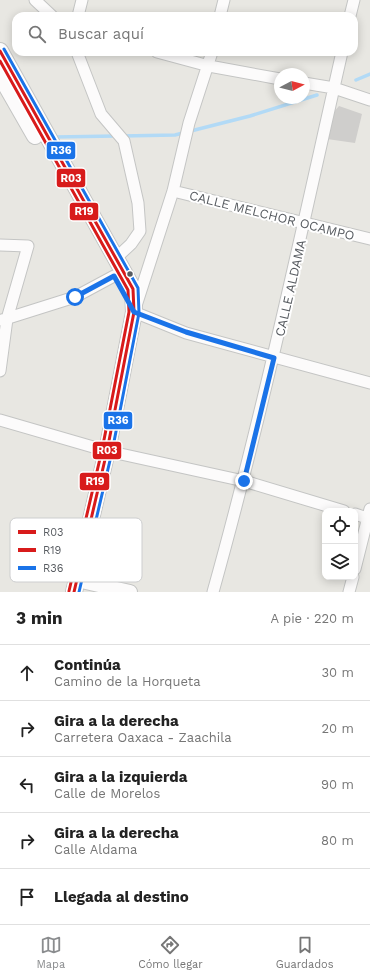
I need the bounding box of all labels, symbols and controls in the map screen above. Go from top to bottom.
search box [12,12,358,56]
icon: search [26,23,48,45]
text: Buscar aquí [58,25,144,43]
north arrow [274,68,310,104]
line badge: R36 [46,141,76,160]
text: R36 [51,144,72,157]
line badge: R03 [56,168,86,188]
text: R03 [60,172,82,185]
street label: CALLE MELCHOR OCAMPO [188,188,356,243]
line badge: R19 [69,202,99,221]
text: R19 [74,205,94,218]
street label: CALLE ALDAMA [272,238,309,338]
unlabelled marker [125,269,135,279]
route start [66,288,84,306]
line badge: R36 [103,411,133,430]
text: R36 [108,414,129,427]
line badge: R03 [92,441,122,460]
text: R03 [96,444,118,457]
line badge: R19 [79,472,110,491]
route end [235,472,253,490]
text: R19 [85,475,105,488]
map controls [322,508,358,580]
button: locate [322,508,358,544]
legend [10,518,142,582]
text: R03 [43,526,63,539]
text: R19 [43,544,62,557]
button: layers [322,544,358,580]
text: R36 [43,562,64,575]
text: 3 min [16,608,62,628]
text: A pie · 220 m [271,611,354,626]
text: Continúa [54,656,121,674]
icon: ahead [16,662,38,684]
text: 30 m [322,665,354,680]
text: Camino de la Horqueta [54,674,201,689]
text: Gira a la derecha [54,712,179,730]
icon: right [16,718,38,740]
text: 20 m [322,721,354,736]
text: Carretera Oaxaca - Zaachila [54,730,232,745]
text: Gira a la izquierda [54,768,187,786]
icon: left [16,774,38,796]
text: 90 m [321,777,354,792]
text: Calle de Morelos [54,786,160,801]
text: Gira a la derecha [54,824,179,842]
icon: right [16,830,38,852]
text: 80 m [321,833,354,848]
text: Calle Aldama [54,842,137,857]
icon: arrive [16,886,38,908]
text: Llegada al destino [54,888,189,906]
tab: Mapa [36,934,65,971]
tab: Cómo llegar [138,934,203,971]
tab: Guardados [276,934,333,971]

